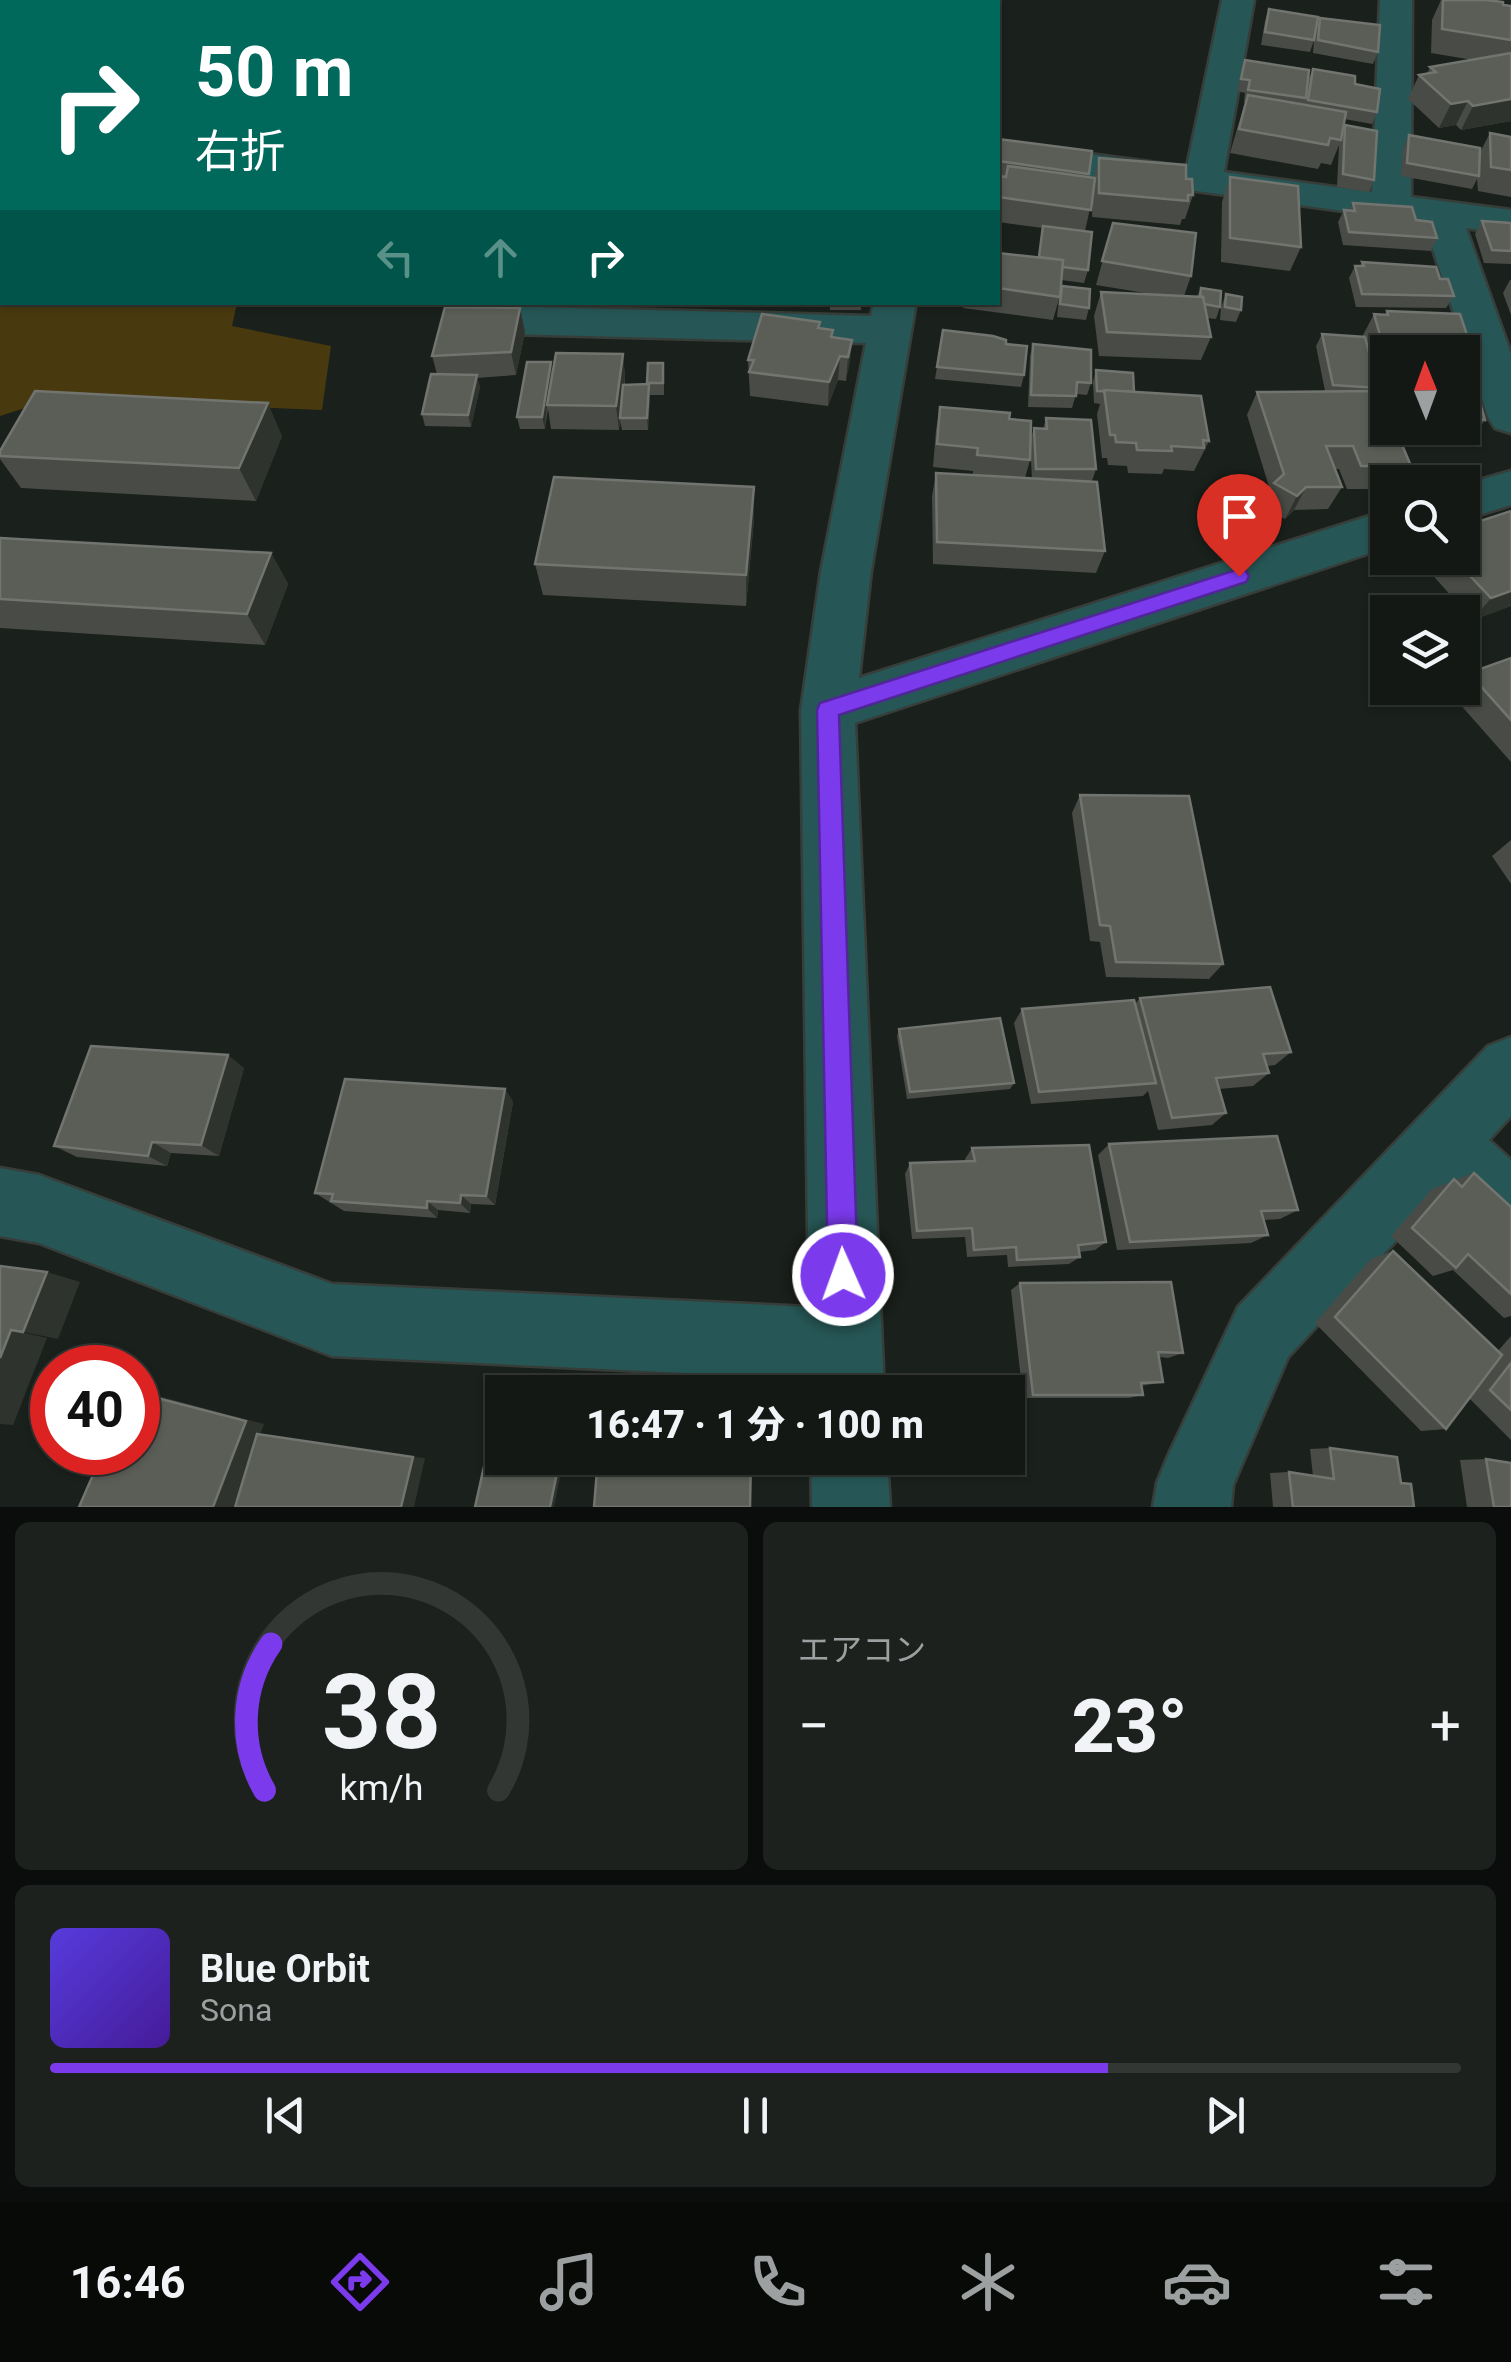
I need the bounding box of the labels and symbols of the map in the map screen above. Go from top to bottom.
north arrow [1370,335,1480,445]
pin [1197,474,1282,577]
position arrow [791,1223,895,1327]
speed limit sign: 40 [30,1345,160,1475]

